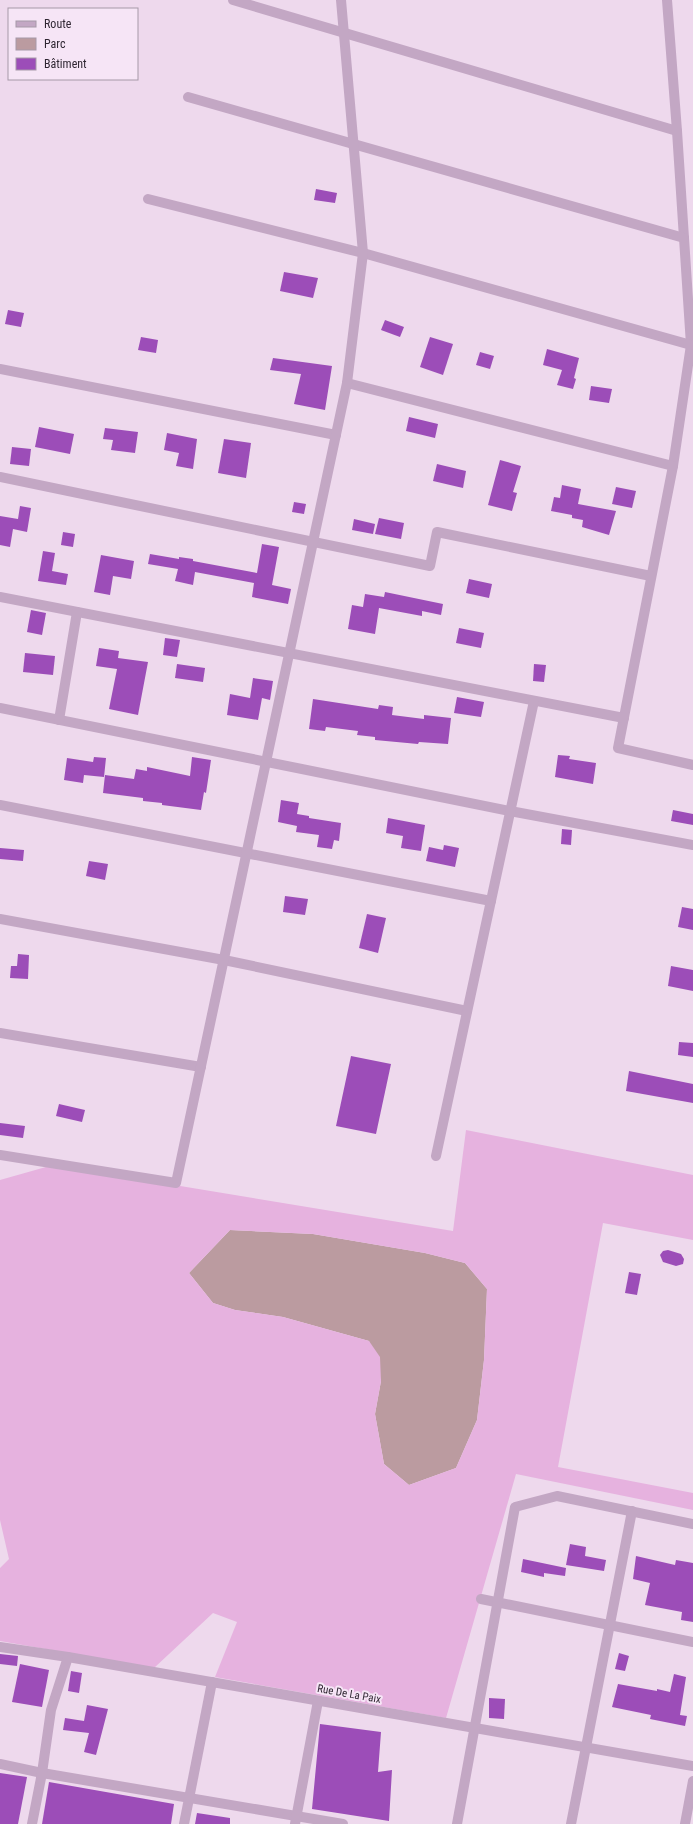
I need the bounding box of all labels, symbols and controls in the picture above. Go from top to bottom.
legend [8,8,138,80]
text: Route [44,17,72,31]
text: Parc [44,37,66,51]
text: Bâtiment [44,57,87,71]
street label: Rue De La Paix [316,1682,382,1706]

